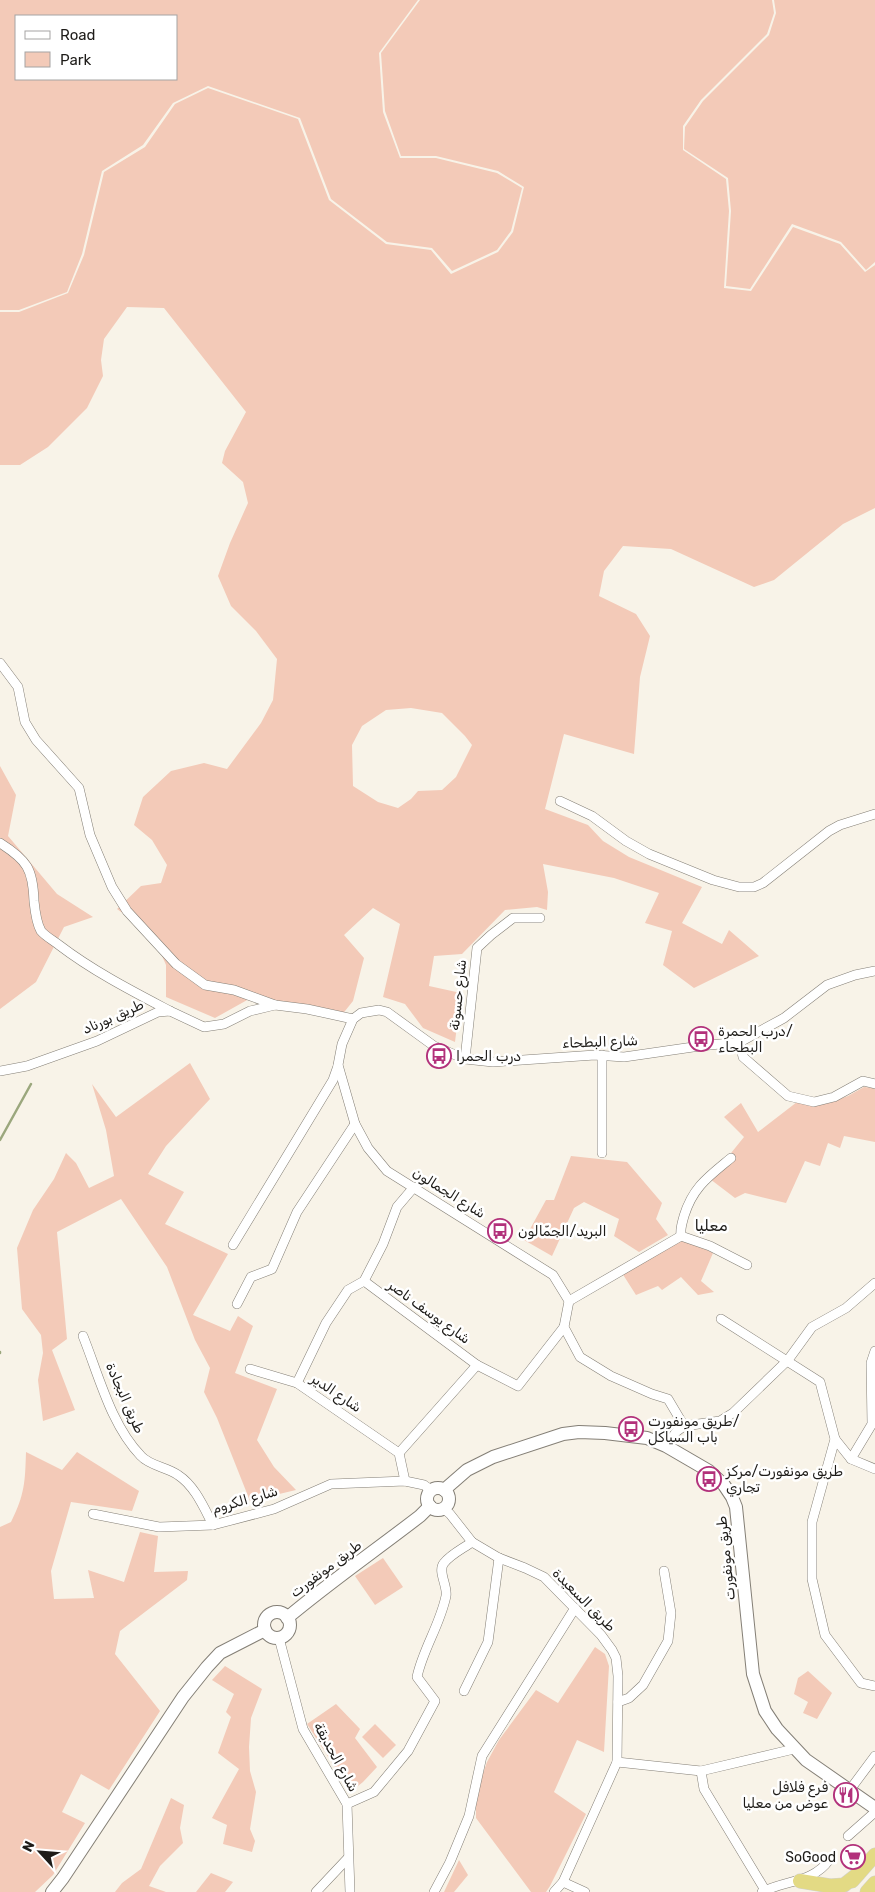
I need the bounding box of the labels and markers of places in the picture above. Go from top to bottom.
place label: درب الحمرة/ البطحاء [718,1023,793,1056]
bus stop icon: درب الحمرة/ البطحاء [688,1026,714,1052]
bus stop icon: درب الحمرا [426,1043,452,1069]
place label: درب الحمرا [456,1048,521,1065]
bus stop icon: البريد/الجمّالون [487,1218,513,1244]
place label: البريد/الجمّالون [518,1223,607,1240]
place label: طريق مونفورت/ باب السياكل [648,1413,740,1446]
bus stop icon: طريق مونفورت/ باب السياكل [618,1416,644,1442]
place label: طريق مونفورت/مركز تجاري [725,1463,843,1497]
bus stop icon: طريق مونفورت/مركز تجاري [696,1466,722,1492]
place label: فرع فلافل عوض من معليا [742,1779,828,1812]
restaurant icon: فرع فلافل عوض من معليا [833,1782,859,1808]
supermarket icon: SoGood [840,1844,866,1870]
place label: SoGood [785,1849,836,1866]

